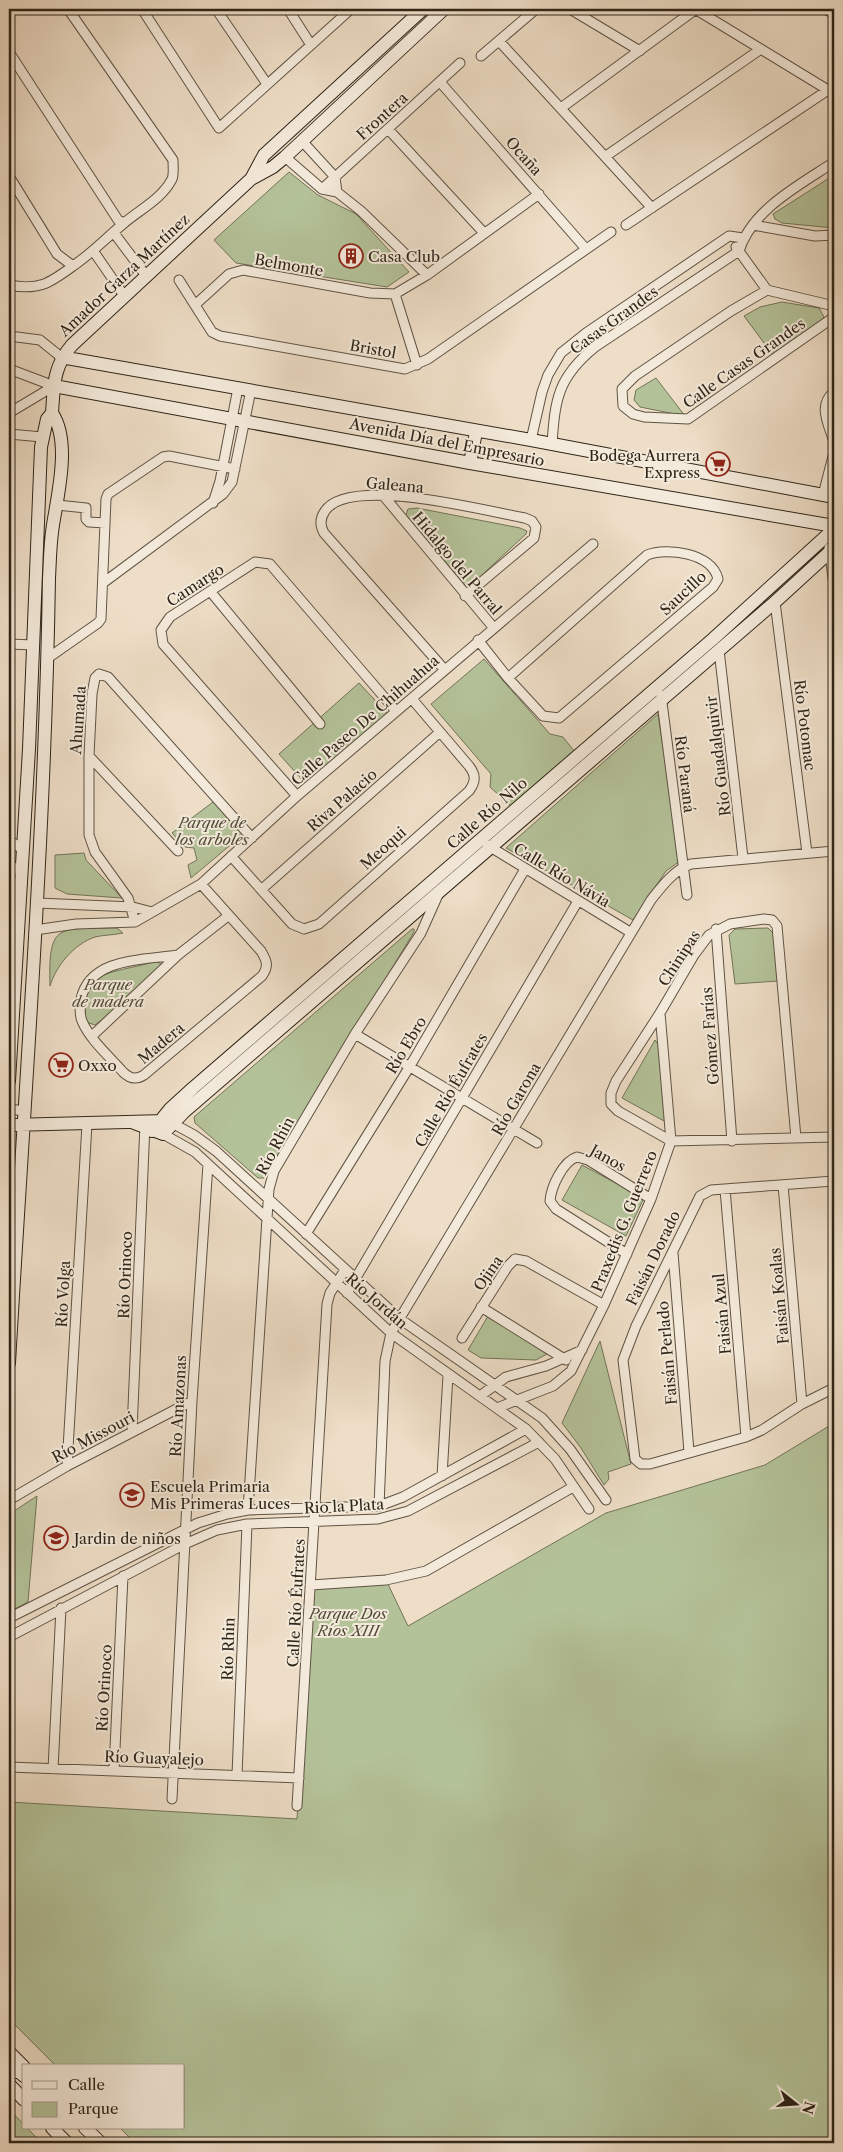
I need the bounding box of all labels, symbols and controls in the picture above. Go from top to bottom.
street label: Frontera [353,88,412,144]
street label: Ocaña [502,133,546,179]
street label: Amador Garza Martínez [54,209,193,341]
building icon: Casa Club [338,243,364,269]
place label: Casa Club [368,247,440,266]
street label: Belmonte [253,250,325,280]
street label: Casas Grandes [566,282,662,358]
street label: Calle Casas Grandes [679,314,809,412]
street label: Bristol [348,336,398,363]
street label: Avenida Día del Empresario [347,414,546,470]
place label: Bodega Aurrera Express [589,446,700,482]
supermarket icon: Bodega Aurrera Express [705,451,731,477]
street label: Galeana [365,473,425,497]
street label: Hidalgo del Parral [408,508,506,619]
street label: Camargo [163,559,227,611]
street label: Saucillo [656,567,710,619]
street label: Calle Paseo De Chihuahua [287,651,443,789]
street label: Río Potomac [790,678,820,772]
street label: Ahumada [66,685,90,756]
street label: Río Guadalquivir [701,694,735,817]
street label: Río Paraná [671,734,699,814]
street label: Riva Palacio [303,764,381,836]
street label: Calle Río Nilo [443,773,531,853]
park label: Parque de los arboles [175,813,249,849]
street label: Meoqui [356,822,410,874]
street label: Calle Río Návia [510,839,614,911]
street label: Chinipas [654,926,704,990]
park label: Parque de madera [72,975,144,1011]
street label: Gómez Farías [697,987,723,1085]
street label: Río Ebro [382,1013,430,1077]
street label: Madera [134,1018,188,1068]
street label: Calle Río Éufrates [411,1029,491,1151]
supermarket icon: Oxxo [48,1052,74,1078]
place label: Oxxo [78,1056,117,1075]
street label: Río Garona [487,1059,545,1139]
street label: Río Rhin [252,1113,298,1178]
street label: Janos [585,1139,629,1176]
street label: Praxedis G. Guerrero [587,1148,661,1294]
street label: Faisán Dorado [622,1207,684,1309]
street label: Río Orinoco [114,1231,136,1319]
street label: Faisán Koalas [765,1247,793,1345]
street label: Ojina [469,1252,507,1294]
street label: Río Volga [52,1260,74,1328]
street label: Río Jordán [342,1269,412,1333]
street label: Faisán Azul [709,1272,735,1355]
street label: Faisán Perlado [653,1300,681,1406]
street label: Río Amazonas [166,1355,190,1457]
street label: Río Missouri [48,1407,138,1467]
place label: Escuela Primaria Mis Primeras Luces [150,1477,290,1513]
school or university icon: Escuela Primaria Mis Primeras Luces [119,1482,145,1508]
street label: Rio la Plata [303,1494,385,1518]
school or university icon: Jardin de niños [43,1525,69,1551]
place label: Jardin de niños [72,1529,181,1548]
street label: Calle Río Éufrates [283,1538,309,1668]
park label: Parque Dos Ríos XIII [308,1604,388,1640]
street label: Río Rhin [217,1617,239,1681]
street label: Río Orinoco [92,1644,116,1732]
street label: Río Guayalejo [104,1747,204,1769]
legend [22,2064,185,2130]
text: Calle [68,2075,105,2094]
north arrow [770,2080,820,2130]
text: Parque [68,2099,118,2118]
text: N [798,2099,819,2116]

